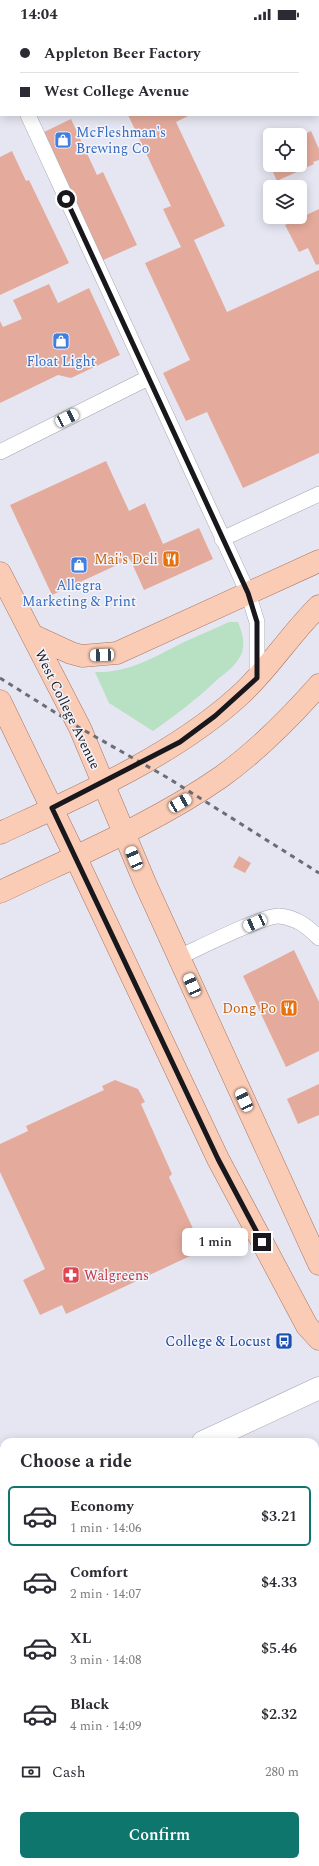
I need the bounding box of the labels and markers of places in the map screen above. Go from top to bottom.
place label: McFleshman's Brewing Co [76,122,166,159]
shop icon: McFleshman's Brewing Co [53,130,73,150]
shop icon: Float Light [51,331,71,351]
place label: Float Light [26,351,96,372]
place label: Mai's Deli [94,549,158,570]
restaurant icon: Mai's Deli [161,549,181,569]
shop icon: Allegra Marketing & Print [69,555,89,575]
place label: Allegra Marketing & Print [22,575,136,612]
place label: Dong Po [222,998,276,1019]
restaurant icon: Dong Po [279,998,299,1018]
pharmacy icon: Walgreens [61,1265,81,1285]
place label: Walgreens [84,1265,149,1286]
place label: College & Locust [165,1331,271,1352]
bus stop icon: College & Locust [274,1331,294,1351]

